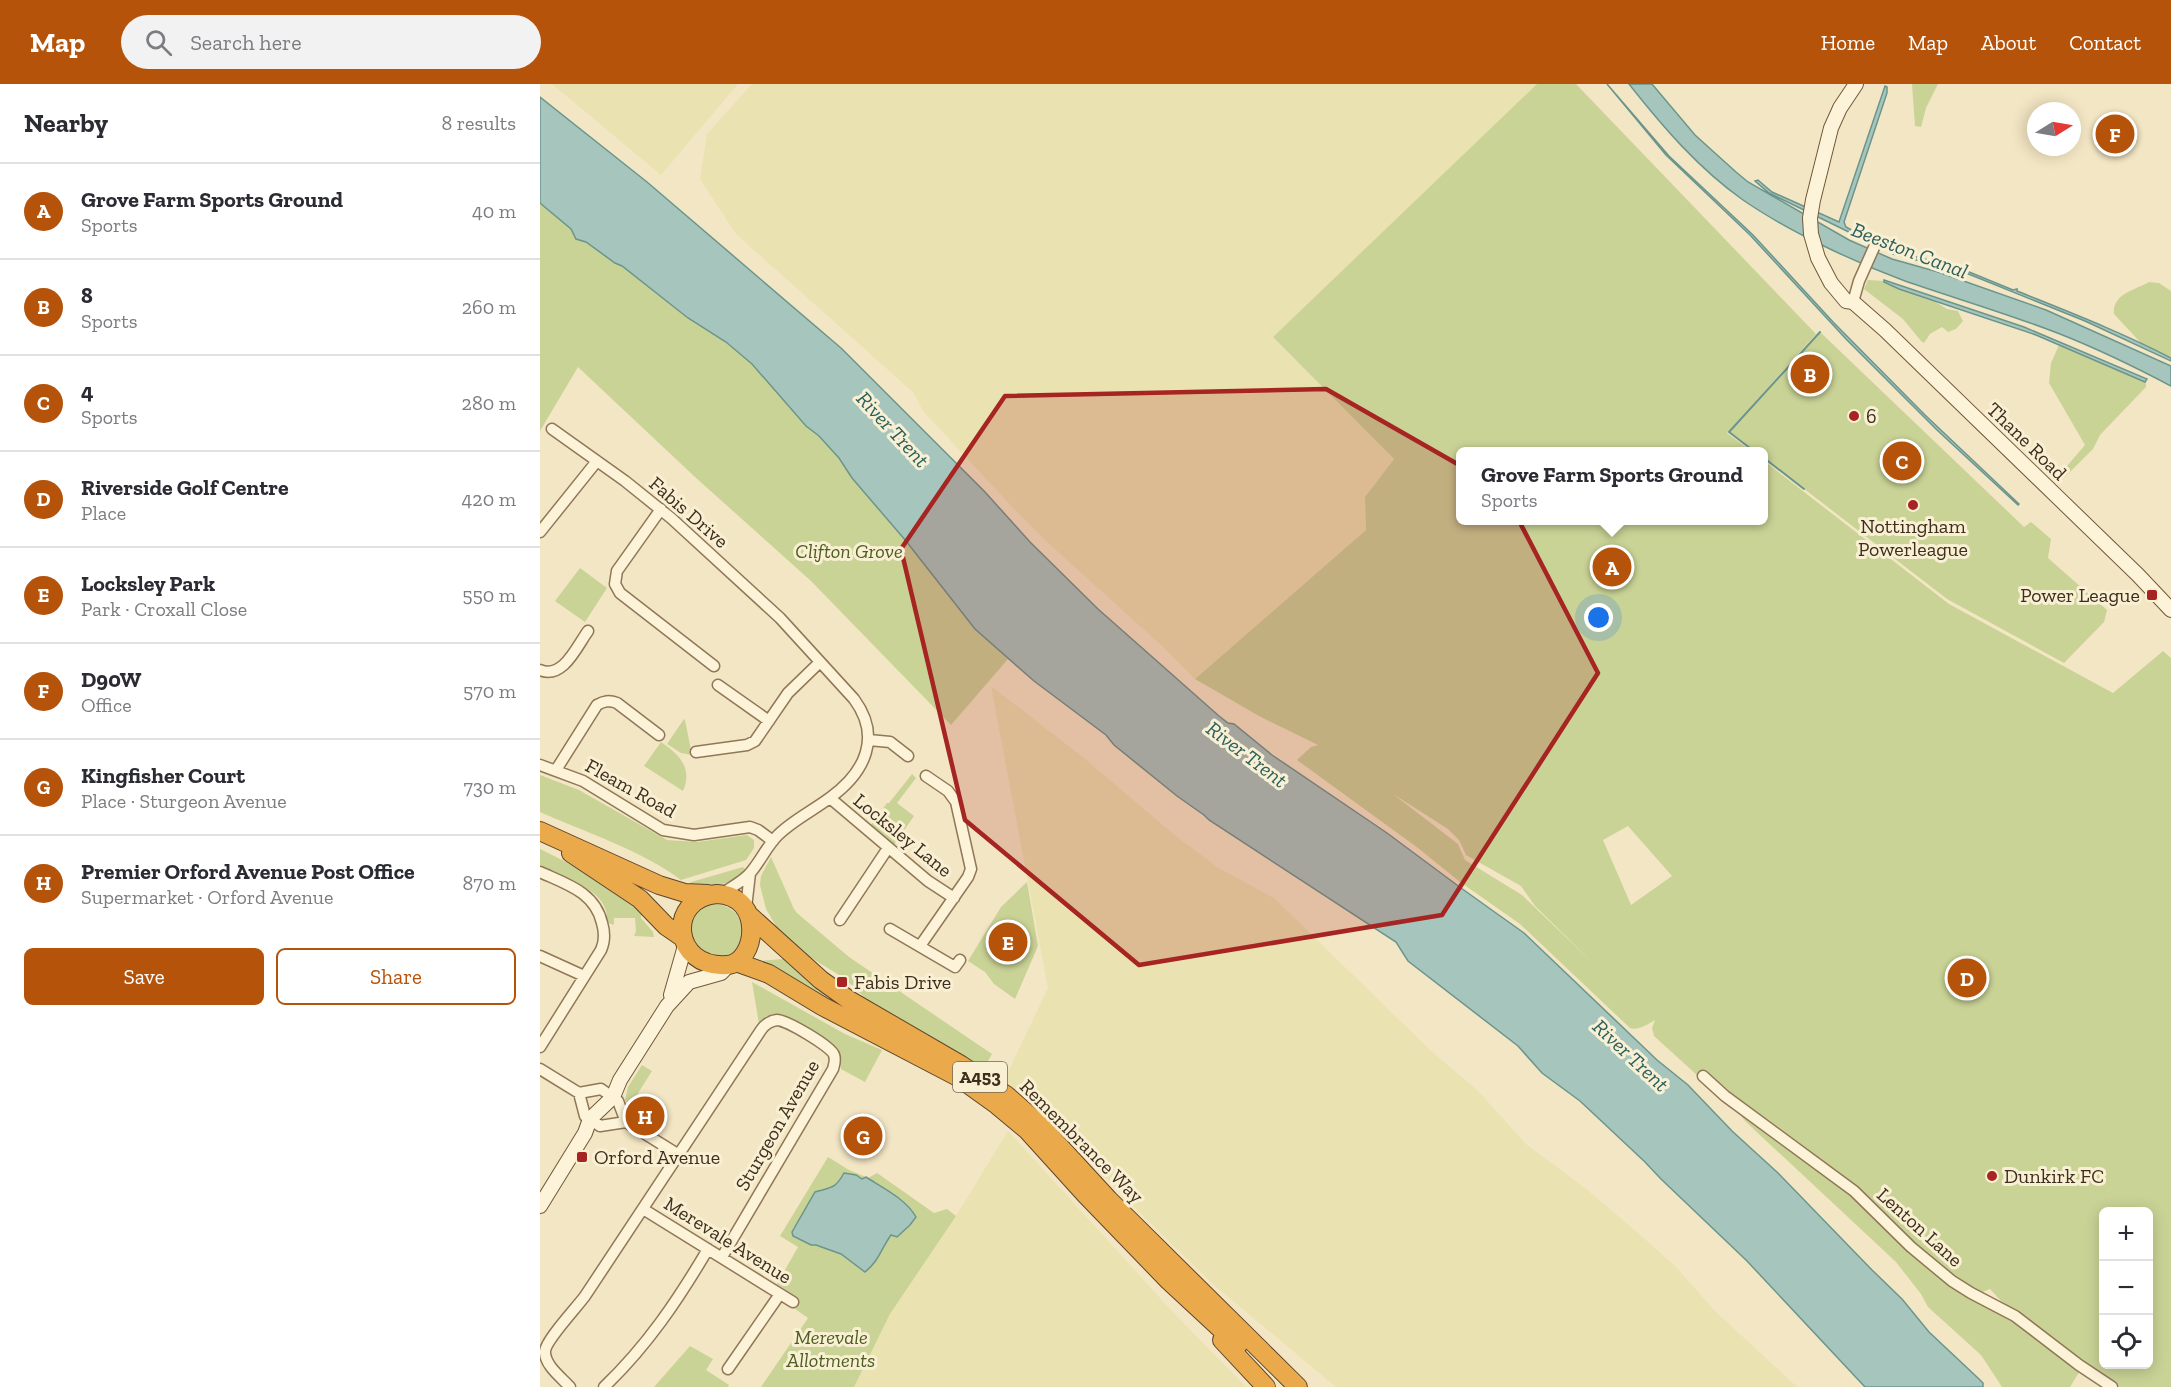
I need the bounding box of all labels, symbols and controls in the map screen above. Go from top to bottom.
search box [121,15,541,69]
text: Map [30,26,85,59]
icon: search [142,26,175,59]
text: Search here [190,29,302,56]
text: Home [1821,30,1875,55]
text: Map [1908,30,1948,55]
text: About [1981,30,2036,55]
text: Contact [2069,30,2141,55]
north arrow [2027,102,2081,156]
text: Nearby [24,107,108,139]
text: 8 results [441,111,516,135]
pin: F [2096,112,2134,156]
text: Grove Farm Sports Ground [81,186,343,213]
text: A [37,199,50,223]
text: 40 m [472,199,516,223]
text: Sports [81,213,138,237]
water label: Beeston Canal [1848,216,1972,284]
text: 8 [81,282,93,309]
text: B [37,295,50,319]
text: 260 m [462,295,516,319]
text: Sports [81,309,138,333]
pin: B [1790,352,1830,396]
text: 4 [81,378,94,405]
water label: River Trent [852,386,934,472]
text: C [37,391,50,415]
text: 280 m [462,391,516,415]
street label: Thane Road [1982,397,2072,485]
place label: 6 [1866,404,1877,428]
text: Sports [81,405,138,429]
marker: 6 [1847,409,1861,423]
pin: C [1882,438,1922,484]
popup [1456,447,1768,525]
text: Grove Farm Sports Ground [1481,461,1743,488]
street label: Fabis Drive [644,471,734,553]
text: Riverside Golf Centre [81,474,289,501]
text: D [37,487,50,511]
text: 420 m [462,487,516,511]
text: Sports [1481,488,1538,512]
marker: Nottingham Powerleague [1906,498,1920,512]
text: Place [81,501,126,525]
place label: Nottingham Powerleague [1858,514,1968,561]
park label: Clifton Grove [795,539,903,563]
pin: A [1592,544,1632,590]
text: Locksley Park [81,570,215,597]
text: E [38,583,49,607]
text: 550 m [462,583,516,607]
place label: Power League [2020,583,2140,607]
marker: Power League [2145,588,2159,602]
text: Park · Croxall Close [81,597,247,621]
your location [1584,603,1613,632]
text: D90W [81,666,142,693]
text: F [38,679,49,703]
text: 570 m [463,679,516,703]
text: Office [81,693,132,717]
water label: River Trent [1202,715,1292,793]
street label: Fleam Road [581,753,681,823]
text: Kingfisher Court [81,762,245,789]
text: G [37,775,50,799]
text: 730 m [463,775,516,799]
street label: Locksley Lane [849,788,957,882]
text: Place · Sturgeon Avenue [81,789,287,813]
text: Premier Orford Avenue Post Office [81,858,415,885]
text: H [36,871,51,895]
text: 870 m [463,871,516,895]
text: Supermarket · Orford Avenue [81,885,333,909]
pin: E [988,920,1028,964]
button: Save [24,948,264,1005]
button: Share [276,948,516,1005]
pin: D [1948,956,1986,1000]
place label: Fabis Drive [854,970,951,994]
marker: Fabis Drive [835,975,849,989]
water label: River Trent [1588,1014,1674,1096]
street label: Sturgeon Avenue [730,1055,824,1195]
road number: A453 [953,1062,1007,1092]
street label: Remembrance Way [1015,1074,1150,1209]
pin: H [626,1094,664,1138]
pin: G [844,1114,882,1158]
place label: Orford Avenue [594,1145,720,1169]
marker: Orford Avenue [575,1150,589,1164]
place label: Dunkirk FC [2004,1164,2104,1188]
marker: Dunkirk FC [1985,1169,1999,1183]
street label: Lenton Lane [1872,1182,1968,1272]
street label: Merevale Avenue [660,1191,796,1289]
map controls [2099,1207,2153,1369]
button: + [2099,1207,2153,1261]
button: − [2099,1261,2153,1315]
button: locate [2099,1315,2153,1369]
park label: Merevale Allotments [786,1325,875,1372]

